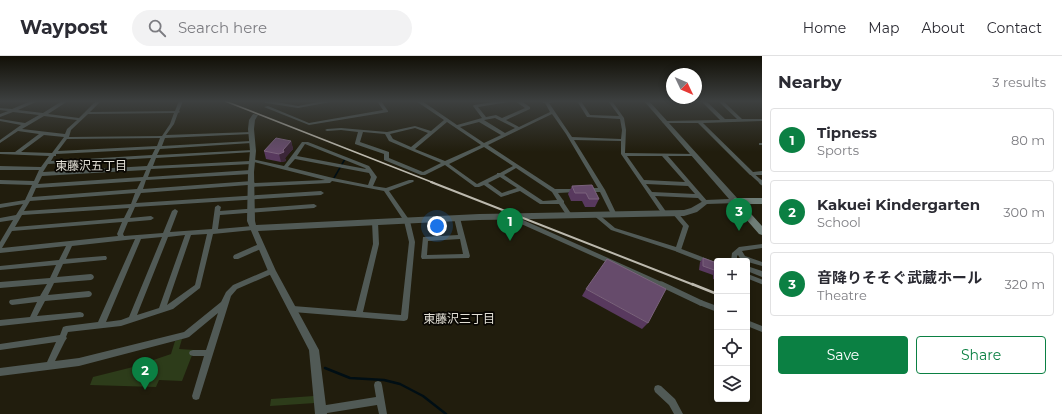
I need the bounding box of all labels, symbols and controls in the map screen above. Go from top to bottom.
search box [132,10,412,46]
text: Waypost [20,16,108,39]
icon: search [146,17,168,39]
text: Search here [178,18,267,37]
text: Home [803,19,846,37]
text: Map [868,19,899,37]
text: About [921,19,965,37]
text: Contact [987,19,1042,37]
north arrow [666,68,702,104]
text: Nearby [778,72,842,92]
text: 3 results [992,74,1046,90]
text: Tipness [817,123,877,142]
text: 1 [789,132,795,148]
text: 80 m [1011,132,1045,148]
text: Sports [817,142,859,158]
district label: 東藤沢五丁目 [55,158,127,173]
text: Kakuei Kindergarten [817,195,980,214]
pin: 3 [726,198,752,231]
text: 2 [788,204,796,220]
text: 300 m [1003,204,1045,220]
pin: 1 [497,208,523,241]
text: School [817,214,861,230]
your location [427,216,447,236]
map controls [714,258,750,402]
button: + [714,258,750,294]
text: 音降りそそぐ武蔵ホール [817,268,982,287]
text: 3 [788,276,796,292]
text: 320 m [1005,276,1045,292]
text: Theatre [817,287,867,303]
button: − [714,294,750,330]
district label: 東藤沢三丁目 [423,311,495,326]
button: locate [714,330,750,366]
button: Save [778,336,908,374]
button: Share [916,336,1046,374]
pin: 2 [132,357,158,390]
button: layers [714,366,750,402]

